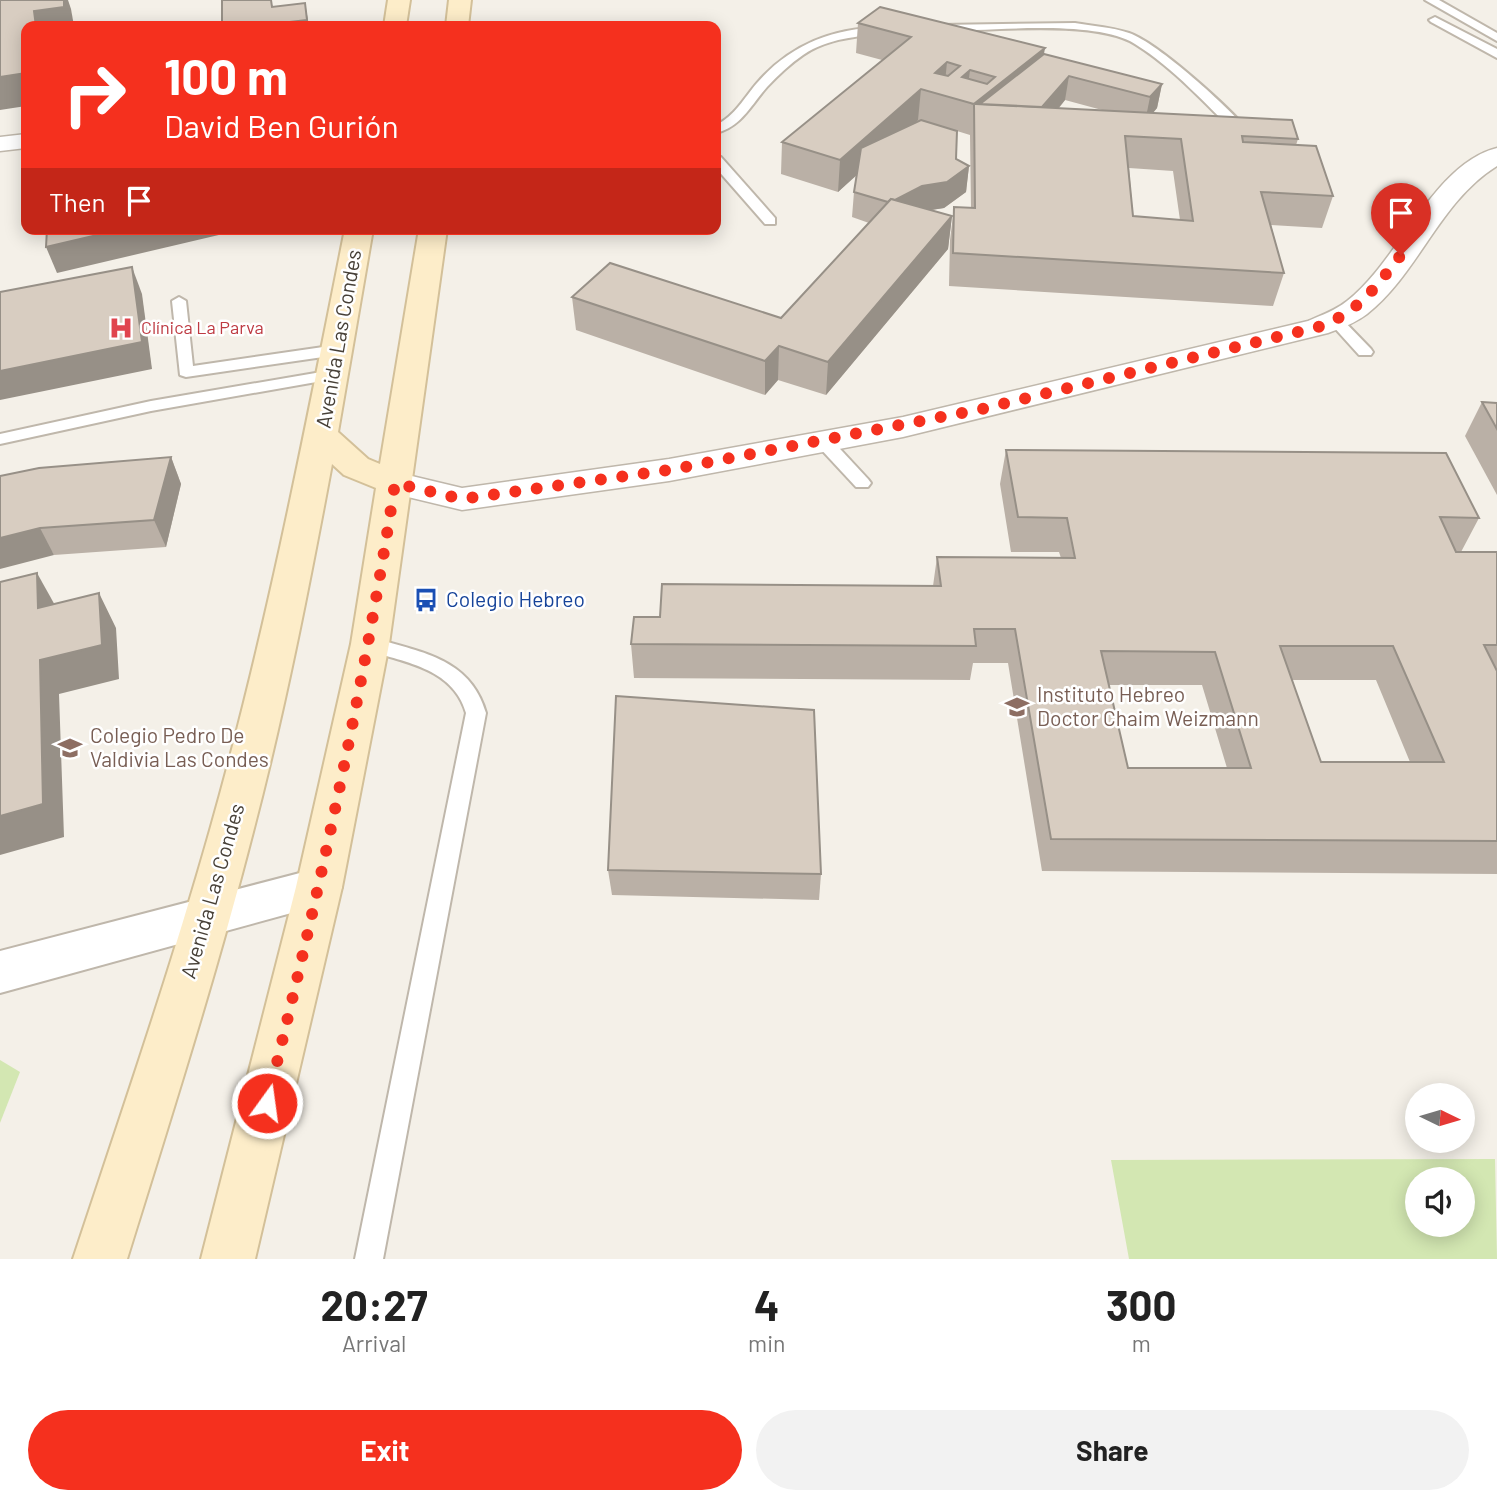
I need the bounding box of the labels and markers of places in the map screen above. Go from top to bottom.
pin [1371,183,1431,255]
hospital icon: Clínica La Parva [107,314,135,342]
place label: Clínica La Parva [141,316,264,338]
bus stop icon: Colegio Hebreo [412,586,440,614]
place label: Colegio Hebreo [446,586,585,611]
place label: Instituto Hebreo Doctor Chaim Weizmann [1037,681,1259,730]
school or university icon: Instituto Hebreo Doctor Chaim Weizmann [1003,693,1031,721]
place label: Colegio Pedro De Valdivia Las Condes [90,722,269,771]
school or university icon: Colegio Pedro De Valdivia Las Condes [56,734,84,762]

